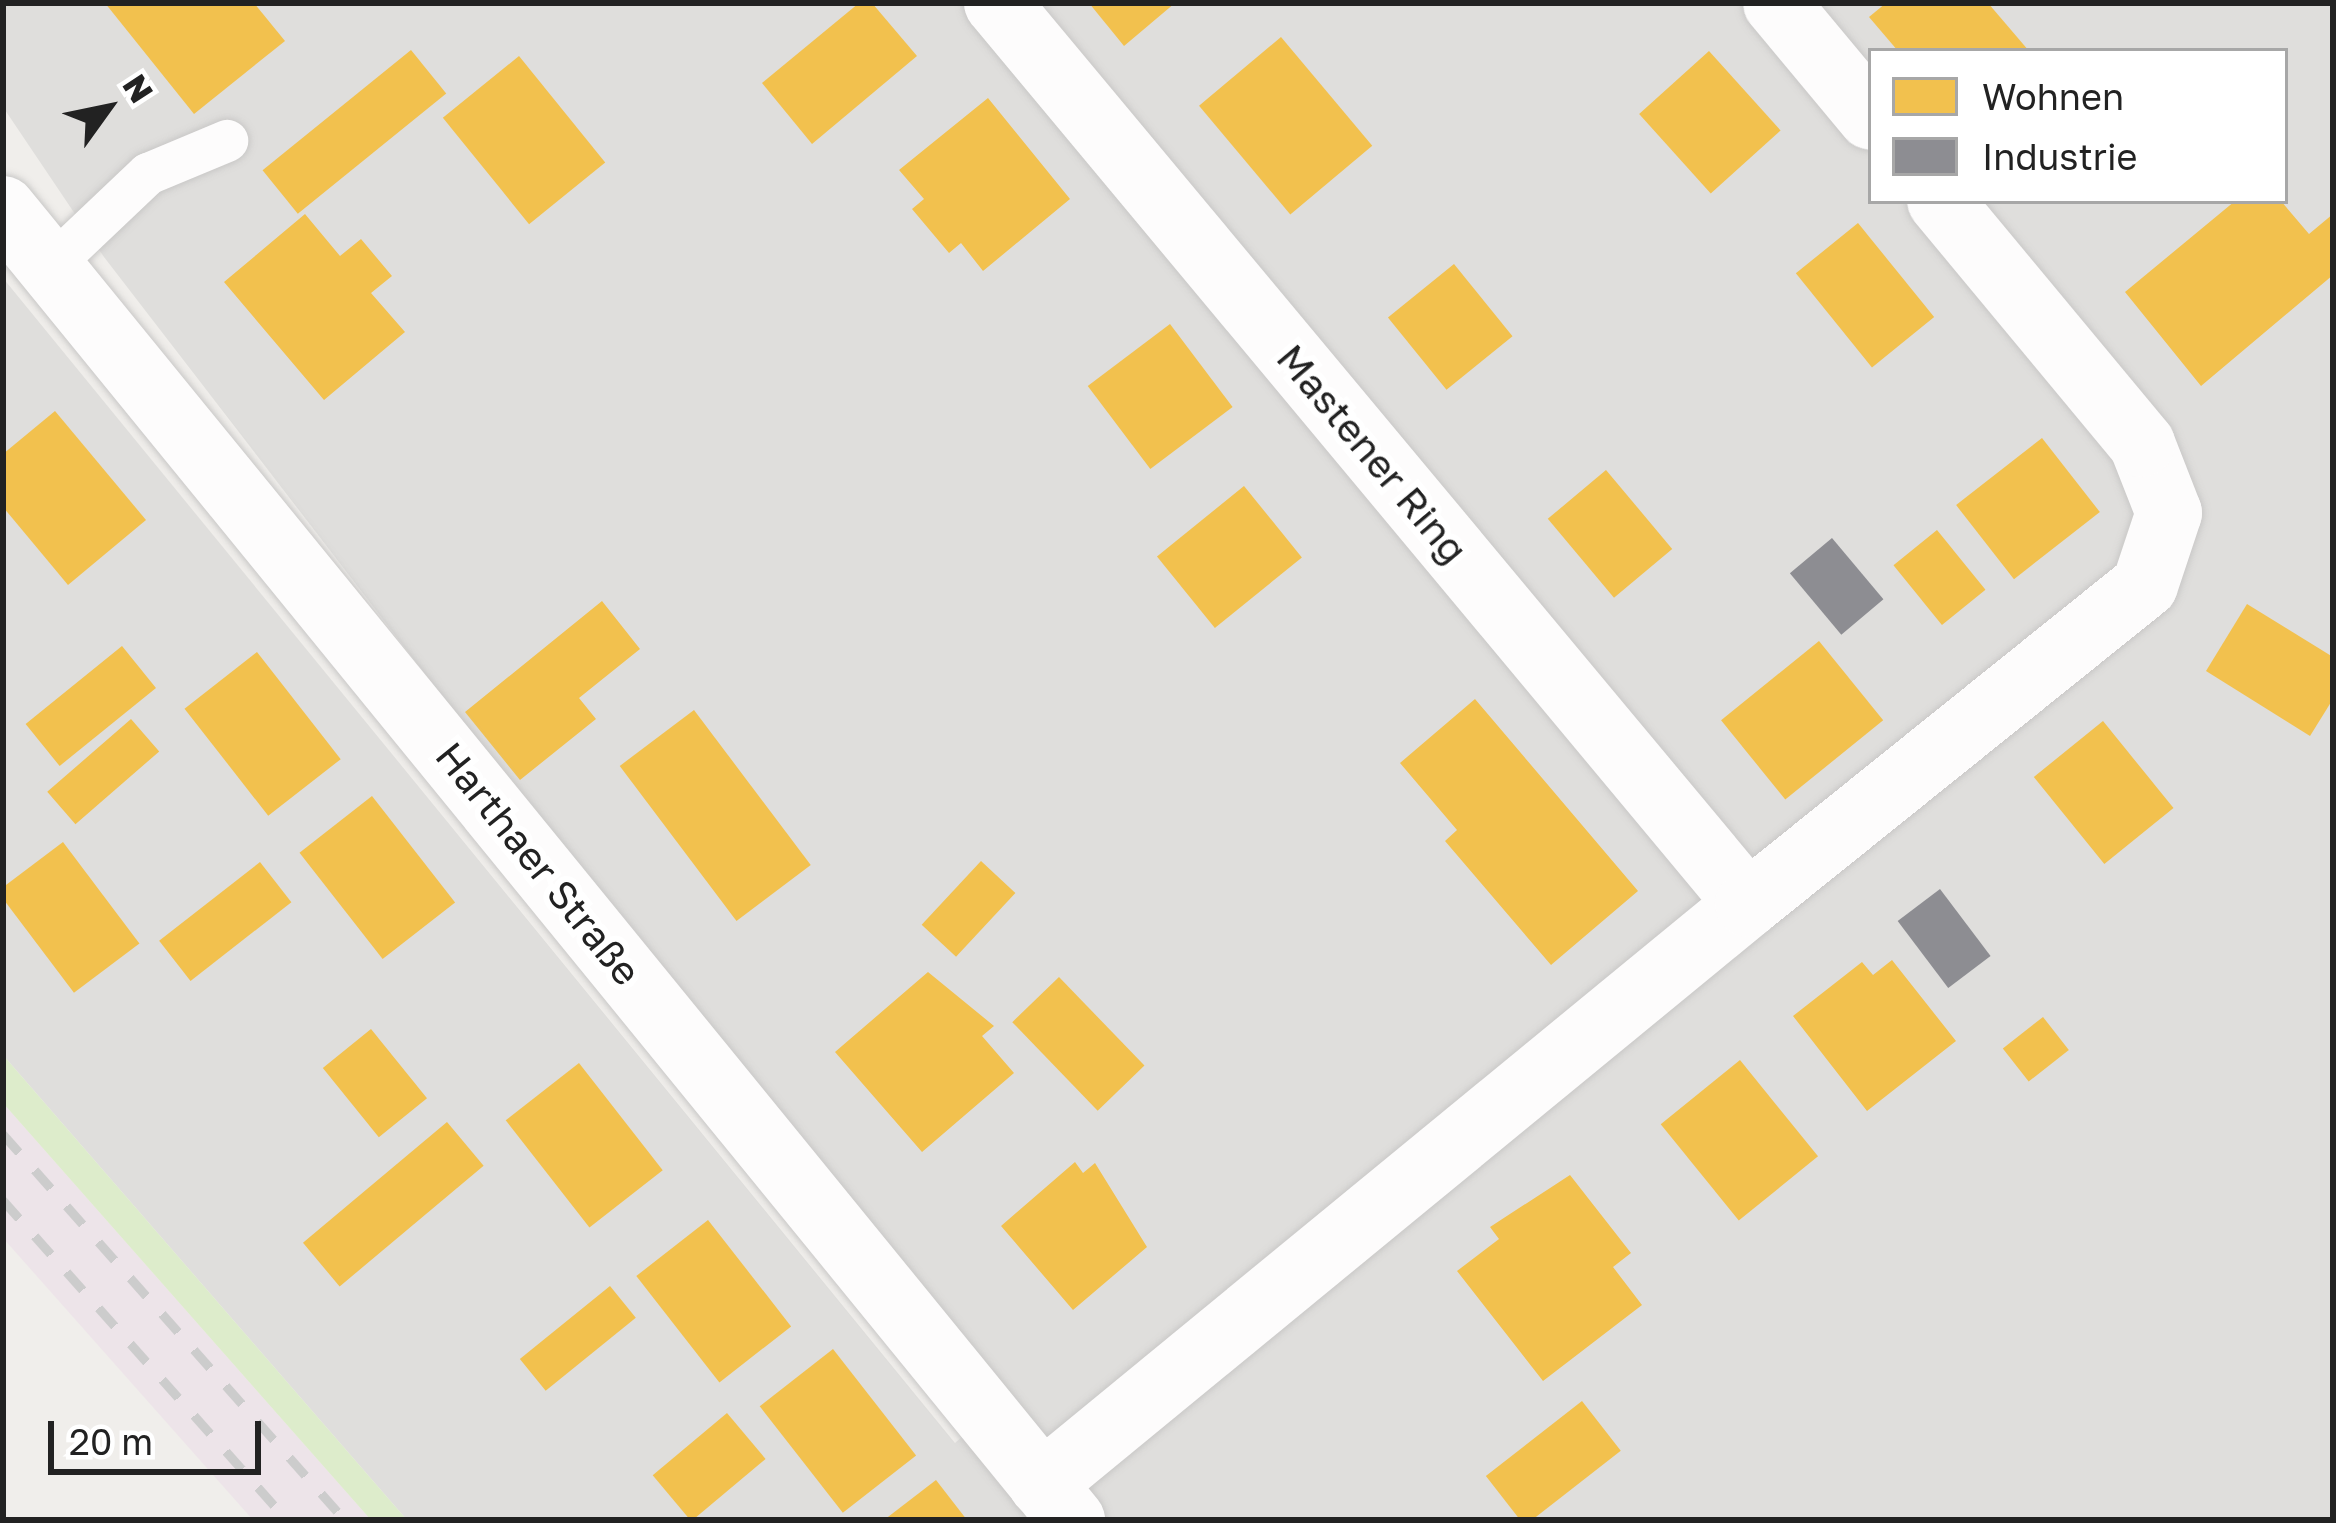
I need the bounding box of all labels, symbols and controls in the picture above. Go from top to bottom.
north arrow [48,48,168,168]
legend [1868,48,2288,204]
text: N [115,67,162,109]
text: Wohnen [1982,75,2124,118]
text: Industrie [1982,135,2137,178]
street label: Mastener Ring [1267,335,1477,573]
street label: Harthaer Straße [426,733,650,995]
scale bar [54,1397,267,1471]
text: 20 m [69,1420,153,1463]

